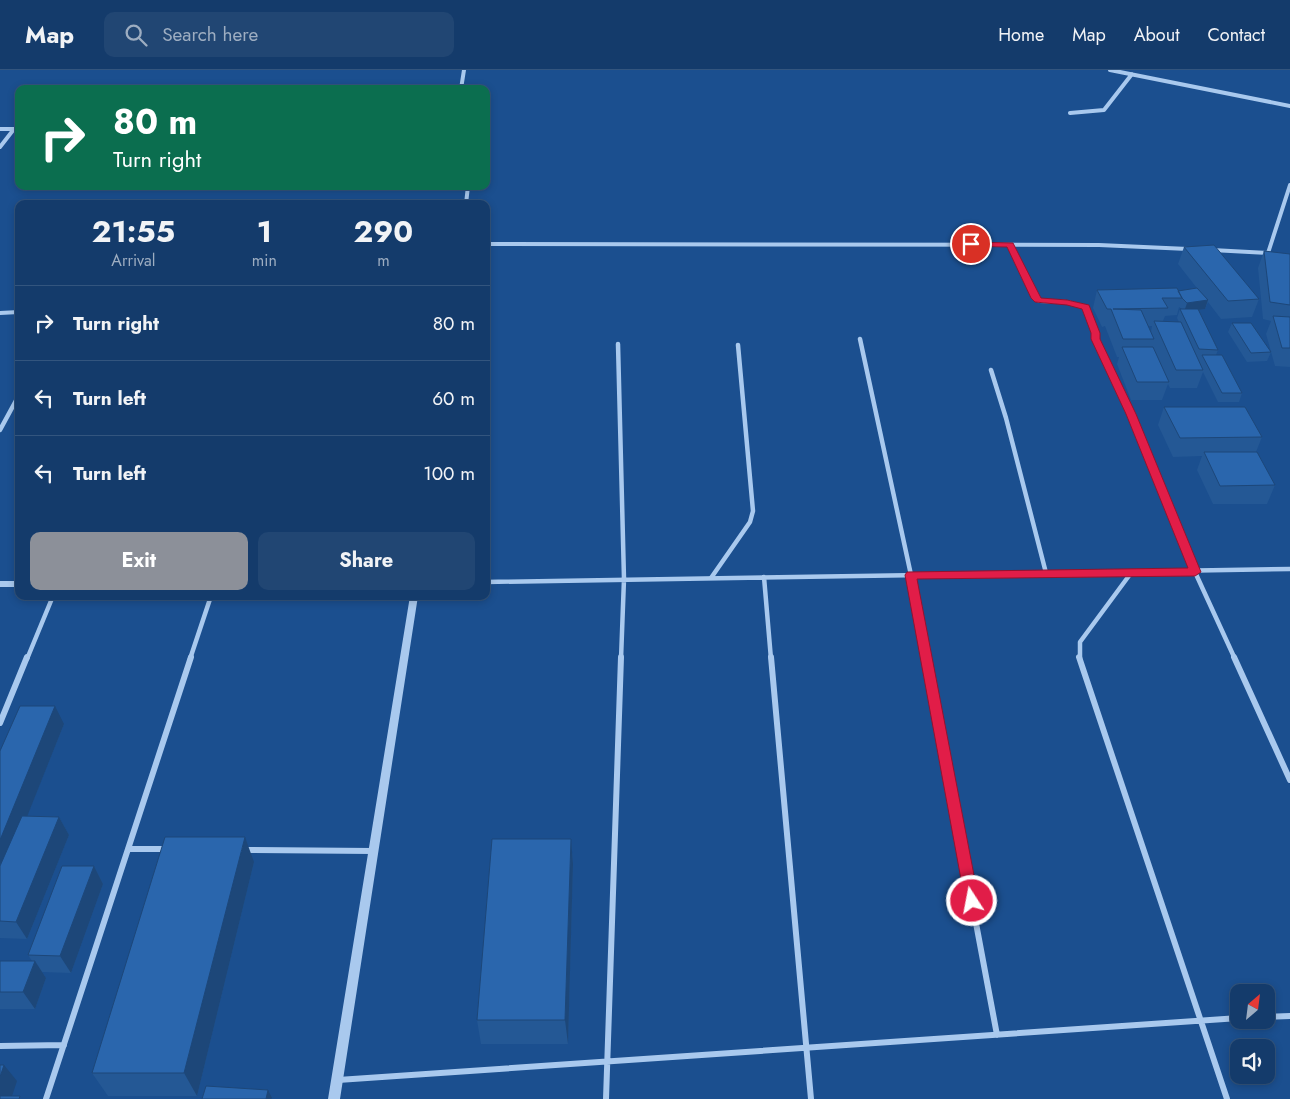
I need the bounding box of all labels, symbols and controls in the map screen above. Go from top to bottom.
search box [104,12,454,57]
text: Map [25,17,74,52]
icon: search [122,21,150,49]
text: Search here [162,21,258,48]
text: Home [998,22,1044,48]
text: Map [1072,22,1106,48]
text: About [1134,22,1179,48]
text: Contact [1207,22,1265,48]
text: 80 m [113,97,197,147]
icon: right [30,105,95,170]
text: Turn right [113,143,201,175]
text: 21:55 [92,210,175,253]
text: 1 [257,210,272,253]
text: 290 [354,210,413,253]
pin [950,223,992,265]
icon: arrive [957,230,985,258]
text: Arrival [111,249,155,272]
text: min [252,249,277,272]
text: m [377,249,390,272]
icon: right [30,309,58,337]
text: Turn right [73,310,159,337]
text: 80 m [433,310,475,337]
icon: left [30,384,58,412]
text: Turn left [73,385,146,412]
text: 60 m [432,385,475,412]
icon: left [30,459,58,487]
text: Turn left [73,460,146,487]
text: 100 m [423,460,475,487]
button: Exit [30,532,248,590]
button: Share [258,532,475,590]
position arrow [945,874,997,926]
north arrow [1230,984,1275,1029]
map controls [1230,984,1275,1084]
button: sound [1230,1039,1275,1084]

